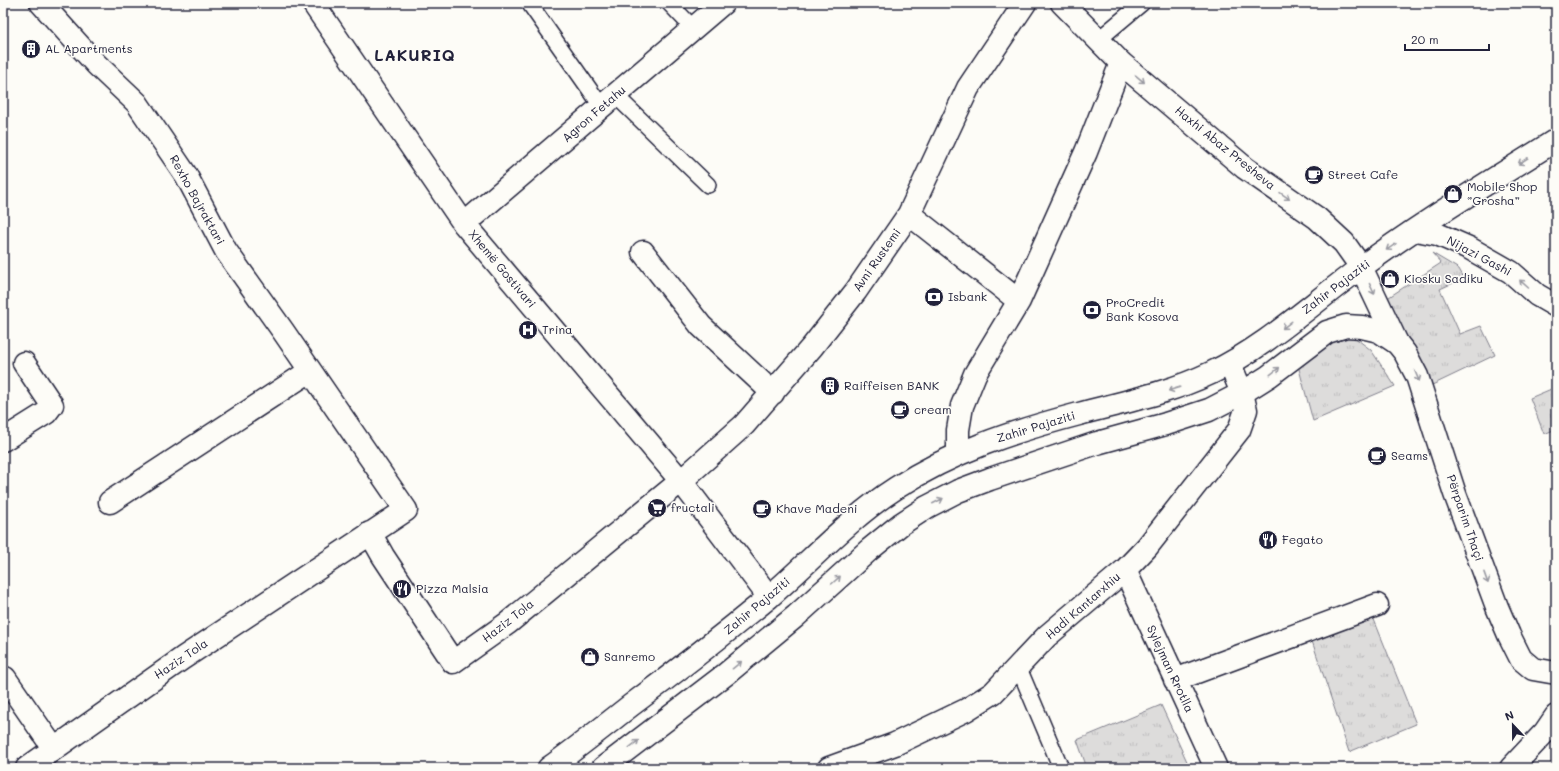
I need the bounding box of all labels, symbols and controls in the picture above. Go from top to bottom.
scale bar [1405,26,1489,52]
text: 20 m [1411,31,1439,47]
building icon: AL Apartments [20,38,42,60]
place label: AL Apartments [45,40,133,56]
district label: LAKURIQ [374,44,456,65]
one-way arrow [1135,75,1146,84]
street label: Agron Fetahu [558,81,628,145]
street label: Haxhi Abaz Presheva [1172,102,1279,193]
street label: Rexho Bajraktari [167,152,229,247]
one-way arrow [1518,157,1529,165]
cafe icon: Street Cafe [1303,164,1325,186]
place label: Street Cafe [1328,166,1398,182]
place label: Mobile Shop “Grosha” [1467,178,1537,208]
shop icon: Mobile Shop “Grosha” [1442,183,1464,205]
one-way arrow [1279,192,1290,200]
street label: Avni Rustemi [849,225,904,294]
street label: Xhemë Gostivari [465,226,540,311]
street label: Nijazi Gashi [1444,231,1515,279]
one-way arrow [1385,243,1396,251]
street label: Zahir Pajaziti [1298,255,1373,317]
shop icon: Kiosku Sadiku [1379,268,1401,290]
place label: Kiosku Sadiku [1404,270,1483,286]
one-way arrow [1519,279,1529,289]
one-way arrow [1369,283,1376,295]
bank icon: Isbank [923,286,945,308]
place label: Isbank [948,288,987,304]
place label: ProCredit Bank Kosova [1106,294,1179,324]
bank icon: ProCredit Bank Kosova [1081,299,1103,321]
hospital icon: Trina [517,319,539,341]
place label: Trina [542,321,573,337]
one-way arrow [1281,321,1292,329]
one-way arrow [1269,367,1280,376]
one-way arrow [1413,370,1421,382]
building icon: Raiffeisen BANK [819,375,841,397]
place label: Raiffeisen BANK [844,377,940,393]
one-way arrow [1168,385,1180,393]
cafe icon: cream [889,399,911,421]
place label: cream [914,401,952,417]
street label: Zahir Pajaziti [994,406,1077,446]
cafe icon: Seams [1366,445,1388,467]
place label: Seams [1391,447,1428,463]
street label: Përparim Thaçi [1444,472,1488,563]
supermarket icon: fructali [646,497,668,519]
one-way arrow [932,497,944,505]
cafe icon: Khave Madeni [751,498,773,520]
place label: fructali [671,499,715,515]
place label: Khave Madeni [776,500,858,516]
restaurant icon: Fegato [1257,529,1279,551]
place label: Fegato [1282,531,1323,547]
street label: Hadi Kantarxhiu [1041,568,1123,642]
one-way arrow [1483,572,1491,584]
street label: Zahir Pajaziti [720,573,793,638]
one-way arrow [830,576,841,585]
restaurant icon: Pizza Malsia [391,578,413,600]
place label: Pizza Malsia [416,580,489,596]
street label: Haziz Tola [478,595,536,645]
street label: Sylejman Rrotlla [1144,622,1198,715]
street label: Haziz Tola [151,634,210,682]
shop icon: Sanremo [579,646,601,668]
place label: Sanremo [604,648,655,664]
one-way arrow [731,660,742,669]
north arrow [1493,705,1533,745]
text: N [1502,707,1516,724]
one-way arrow [628,740,639,749]

